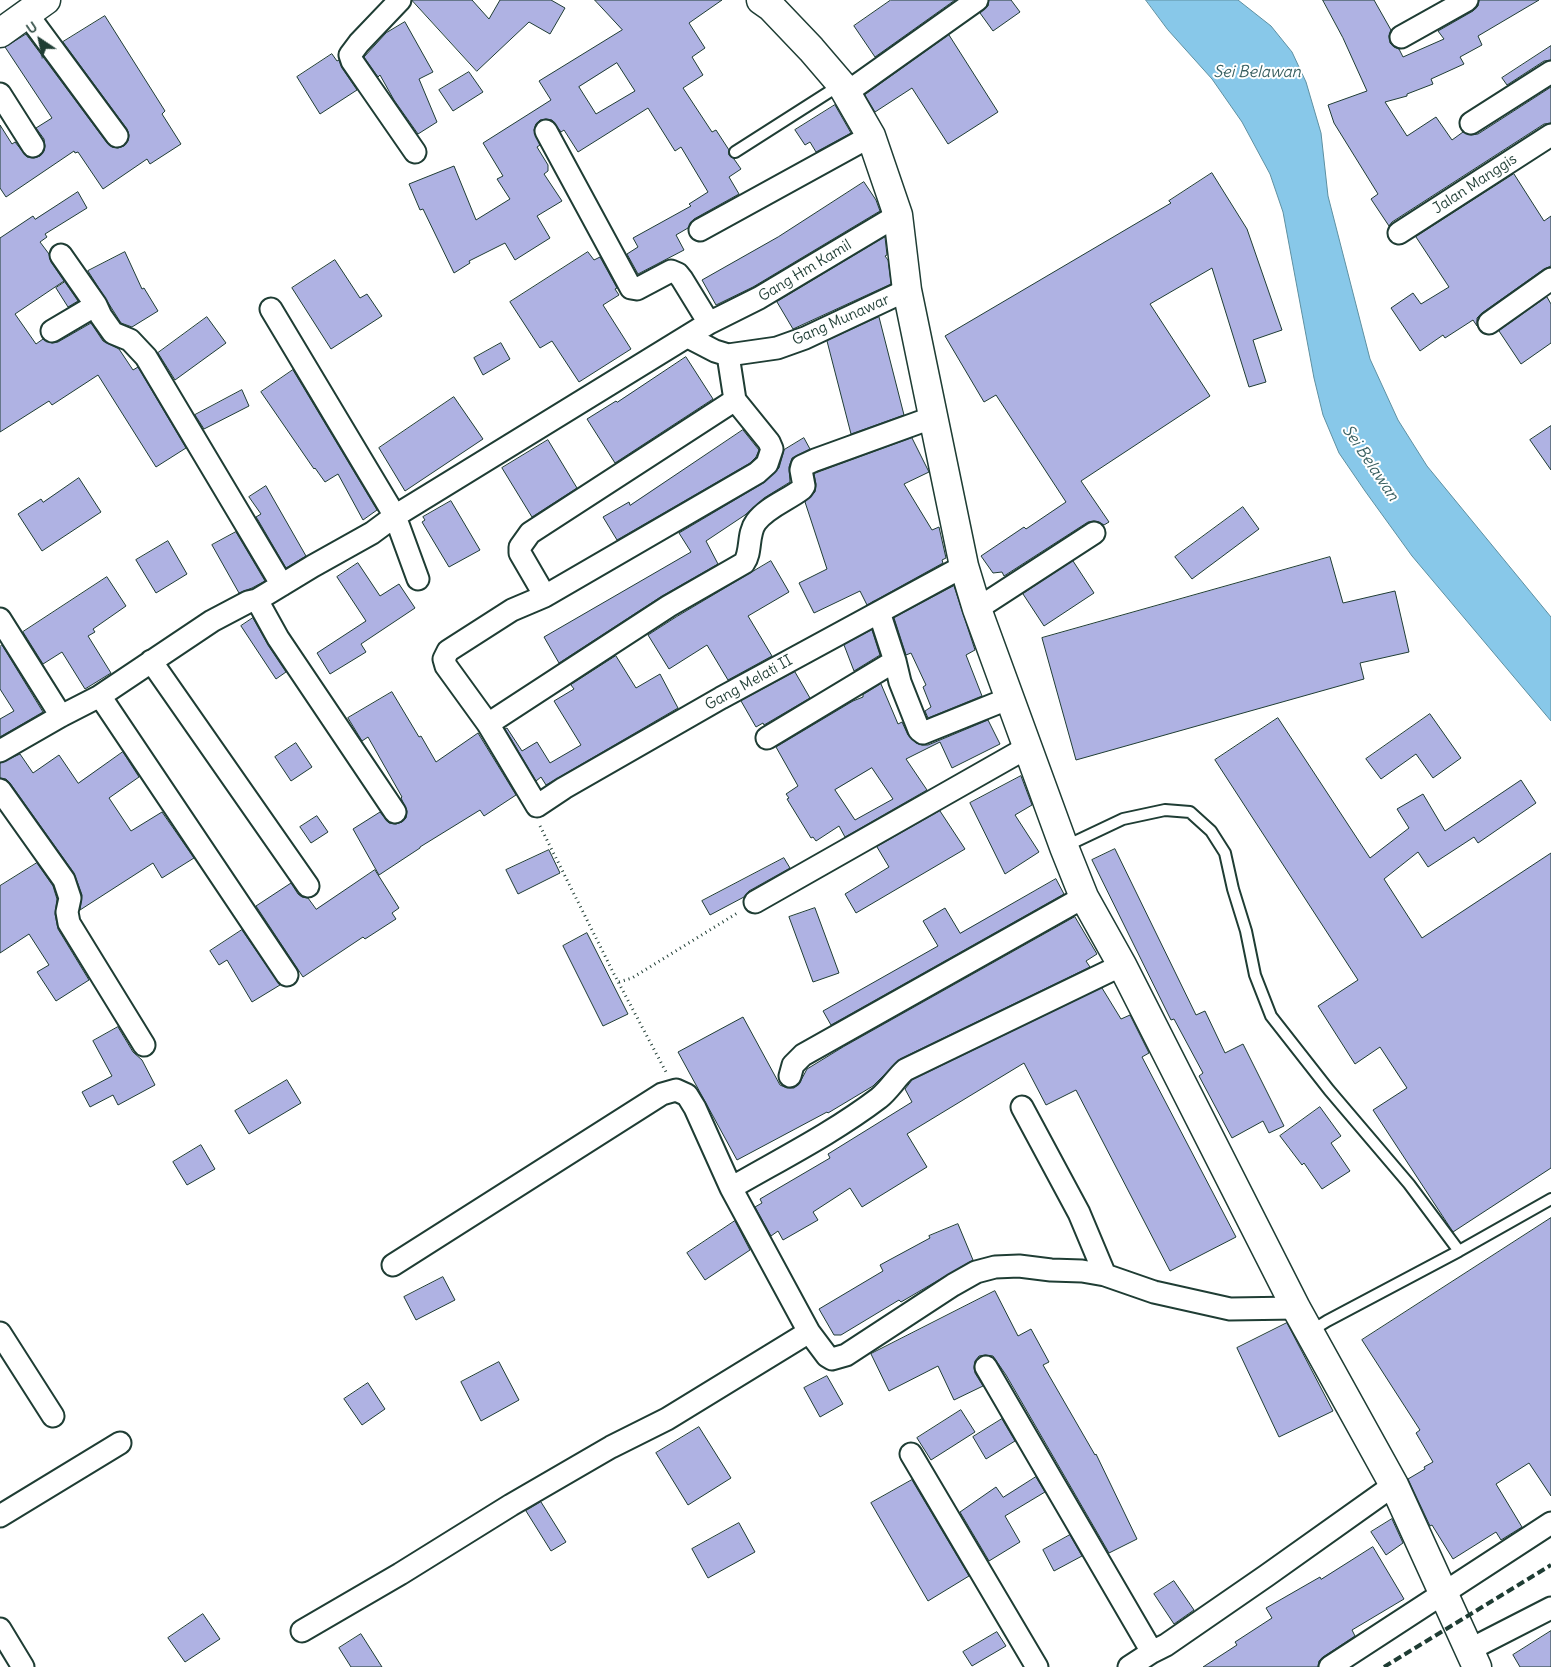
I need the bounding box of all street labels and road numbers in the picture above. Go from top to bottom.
street label: Jalan Manggis [1430,150,1520,218]
street label: Gang Hm Kamil [755,236,855,306]
street label: Gang Munawar [790,291,892,349]
street label: Gang Melati II [702,652,796,714]

